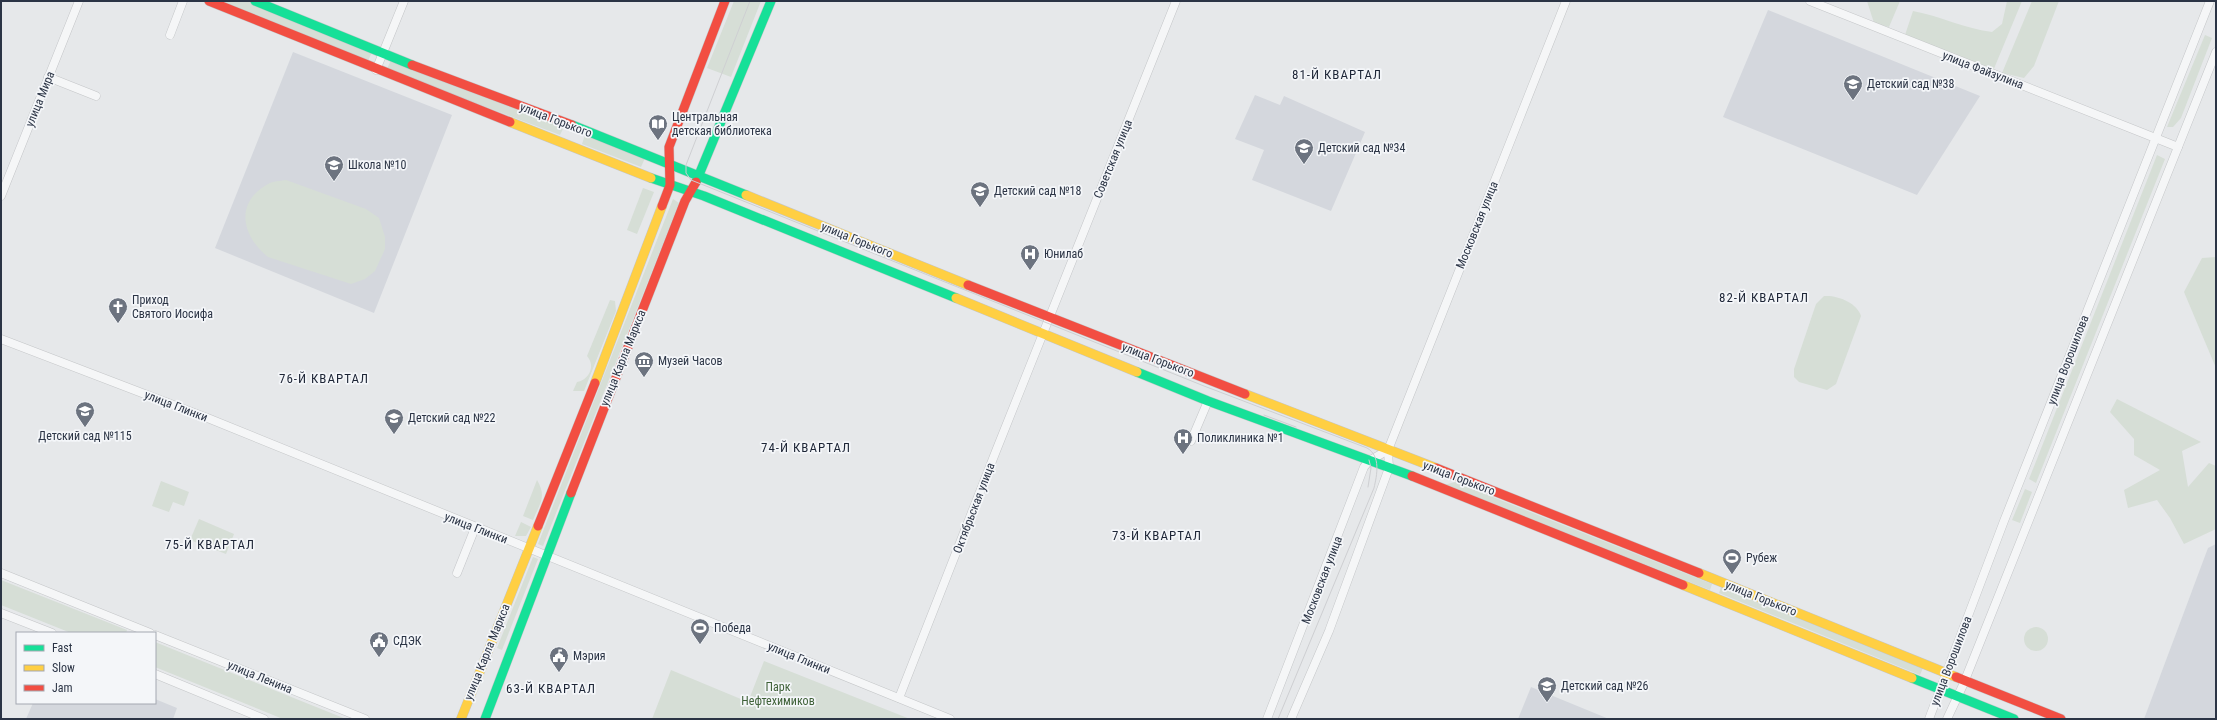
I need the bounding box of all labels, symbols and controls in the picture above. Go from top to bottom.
street label: улица Файзулина [1940,48,2026,92]
district label: 81-Й КВАРТАЛ [1292,67,1382,82]
street label: улица Мира [23,69,58,129]
school or university icon: Детский сад №38 [1842,73,1864,101]
place label: Детский сад №38 [1867,77,1954,91]
street label: улица Горького [518,100,594,140]
place label: Центральная детская библиотека [672,110,772,138]
library icon: Центральная детская библиотека [647,113,669,141]
street label: Советская улица [1091,117,1135,200]
school or university icon: Детский сад №34 [1293,137,1315,165]
place label: Детский сад №34 [1318,141,1405,155]
school or university icon: Школа №10 [323,154,345,182]
place label: Школа №10 [348,158,407,172]
street label: Московская улица [1453,179,1501,271]
school or university icon: Детский сад №18 [969,180,991,208]
place label: Детский сад №18 [994,184,1081,198]
street label: улица Горького [819,219,895,261]
hospital icon: Юнилаб [1019,243,1041,271]
place label: Юнилаб [1044,247,1083,261]
district label: 82-Й КВАРТАЛ [1719,290,1809,305]
place label: Приход Святого Иосифа [132,293,213,321]
church icon: Приход Святого Иосифа [107,296,129,324]
street label: улица Карла Маркса [597,308,649,408]
street label: улица Ворошилова [2044,313,2092,407]
street label: улица Горького [1120,340,1196,380]
museum icon: Музей Часов [633,350,655,378]
place label: Музей Часов [658,354,722,368]
district label: 76-Й КВАРТАЛ [279,371,369,386]
street label: улица Глинки [142,388,210,424]
school or university icon: Детский сад №115 [74,400,96,428]
school or university icon: Детский сад №22 [383,407,405,435]
place label: Детский сад №22 [408,411,495,425]
hospital icon: Поликлиника №1 [1172,427,1194,455]
place label: Детский сад №115 [38,429,132,443]
place label: Поликлиника №1 [1197,431,1284,445]
district label: 74-Й КВАРТАЛ [761,440,851,455]
street label: улица Горького [1421,458,1497,498]
street label: Октябрьская улица [950,461,998,555]
street label: улица Глинки [442,510,510,546]
district label: 73-Й КВАРТАЛ [1112,528,1202,543]
street label: Московская улица [1299,534,1345,626]
district label: 75-Й КВАРТАЛ [165,537,255,552]
sports icon: Рубеж [1721,547,1743,575]
place label: Рубеж [1746,551,1777,565]
street label: улица Горького [1723,577,1799,619]
street label: улица Карла Маркса [461,602,513,702]
street label: улица Ворошилова [1927,614,1975,708]
sports icon: Победа [689,617,711,645]
place label: Победа [714,621,751,635]
public building icon: СДЭК [368,630,390,658]
legend [16,632,156,704]
place label: СДЭК [393,634,422,648]
street label: улица Глинки [766,639,832,677]
text: Fast [52,641,73,655]
public building icon: Мэрия [548,645,570,673]
place label: Мэрия [573,649,606,663]
street label: улица Ленина [225,658,295,696]
text: Slow [52,661,75,675]
school or university icon: Детский сад №26 [1536,675,1558,703]
place label: Детский сад №26 [1561,679,1648,693]
park label: Парк Нефтехимиков [741,680,815,708]
text: Jam [52,681,73,695]
district label: 63-Й КВАРТАЛ [506,681,596,696]

